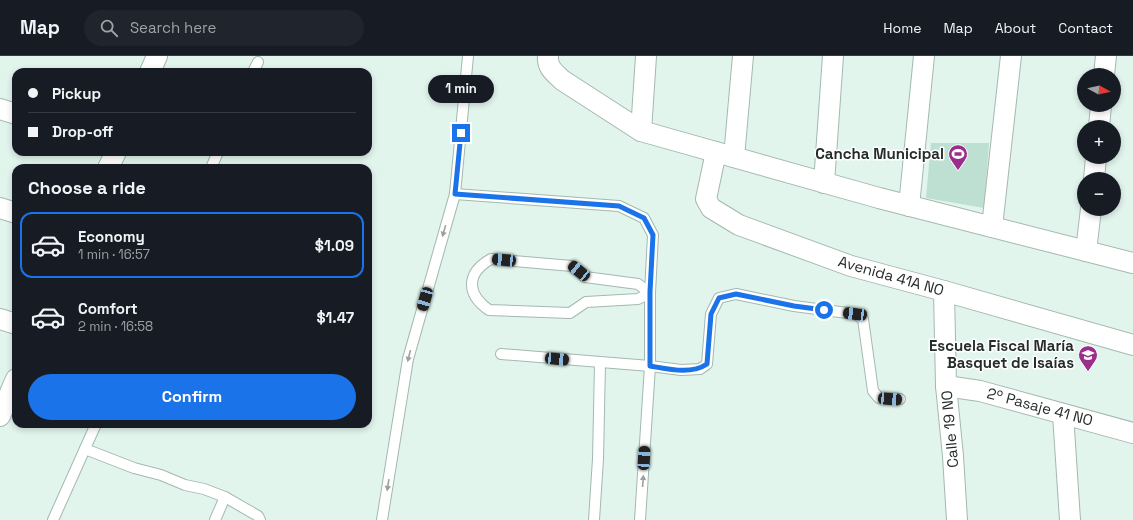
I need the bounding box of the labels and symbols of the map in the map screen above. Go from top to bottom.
north arrow [1077,68,1121,112]
callout: 1 min [428,75,494,103]
route end [452,124,470,142]
sports icon: Cancha Municipal [947,143,969,171]
place label: Cancha Municipal [815,144,944,163]
one-way arrow [441,226,447,238]
street label: Avenida 41A NO [836,251,946,300]
car [492,253,516,267]
car [566,259,592,283]
car [416,286,434,312]
route start [815,301,833,319]
car [842,307,868,321]
place label: Escuela Fiscal María Basquet de Isaías [929,336,1074,372]
school or university icon: Escuela Fiscal María Basquet de Isaías [1077,344,1099,372]
one-way arrow [405,350,411,363]
car [545,352,569,366]
street label: 2º Pasaje 41 NO [985,383,1095,430]
street label: Calle 19 NO [937,390,962,469]
car [878,392,902,406]
car [637,446,651,470]
one-way arrow [639,475,646,487]
one-way arrow [384,479,390,491]

